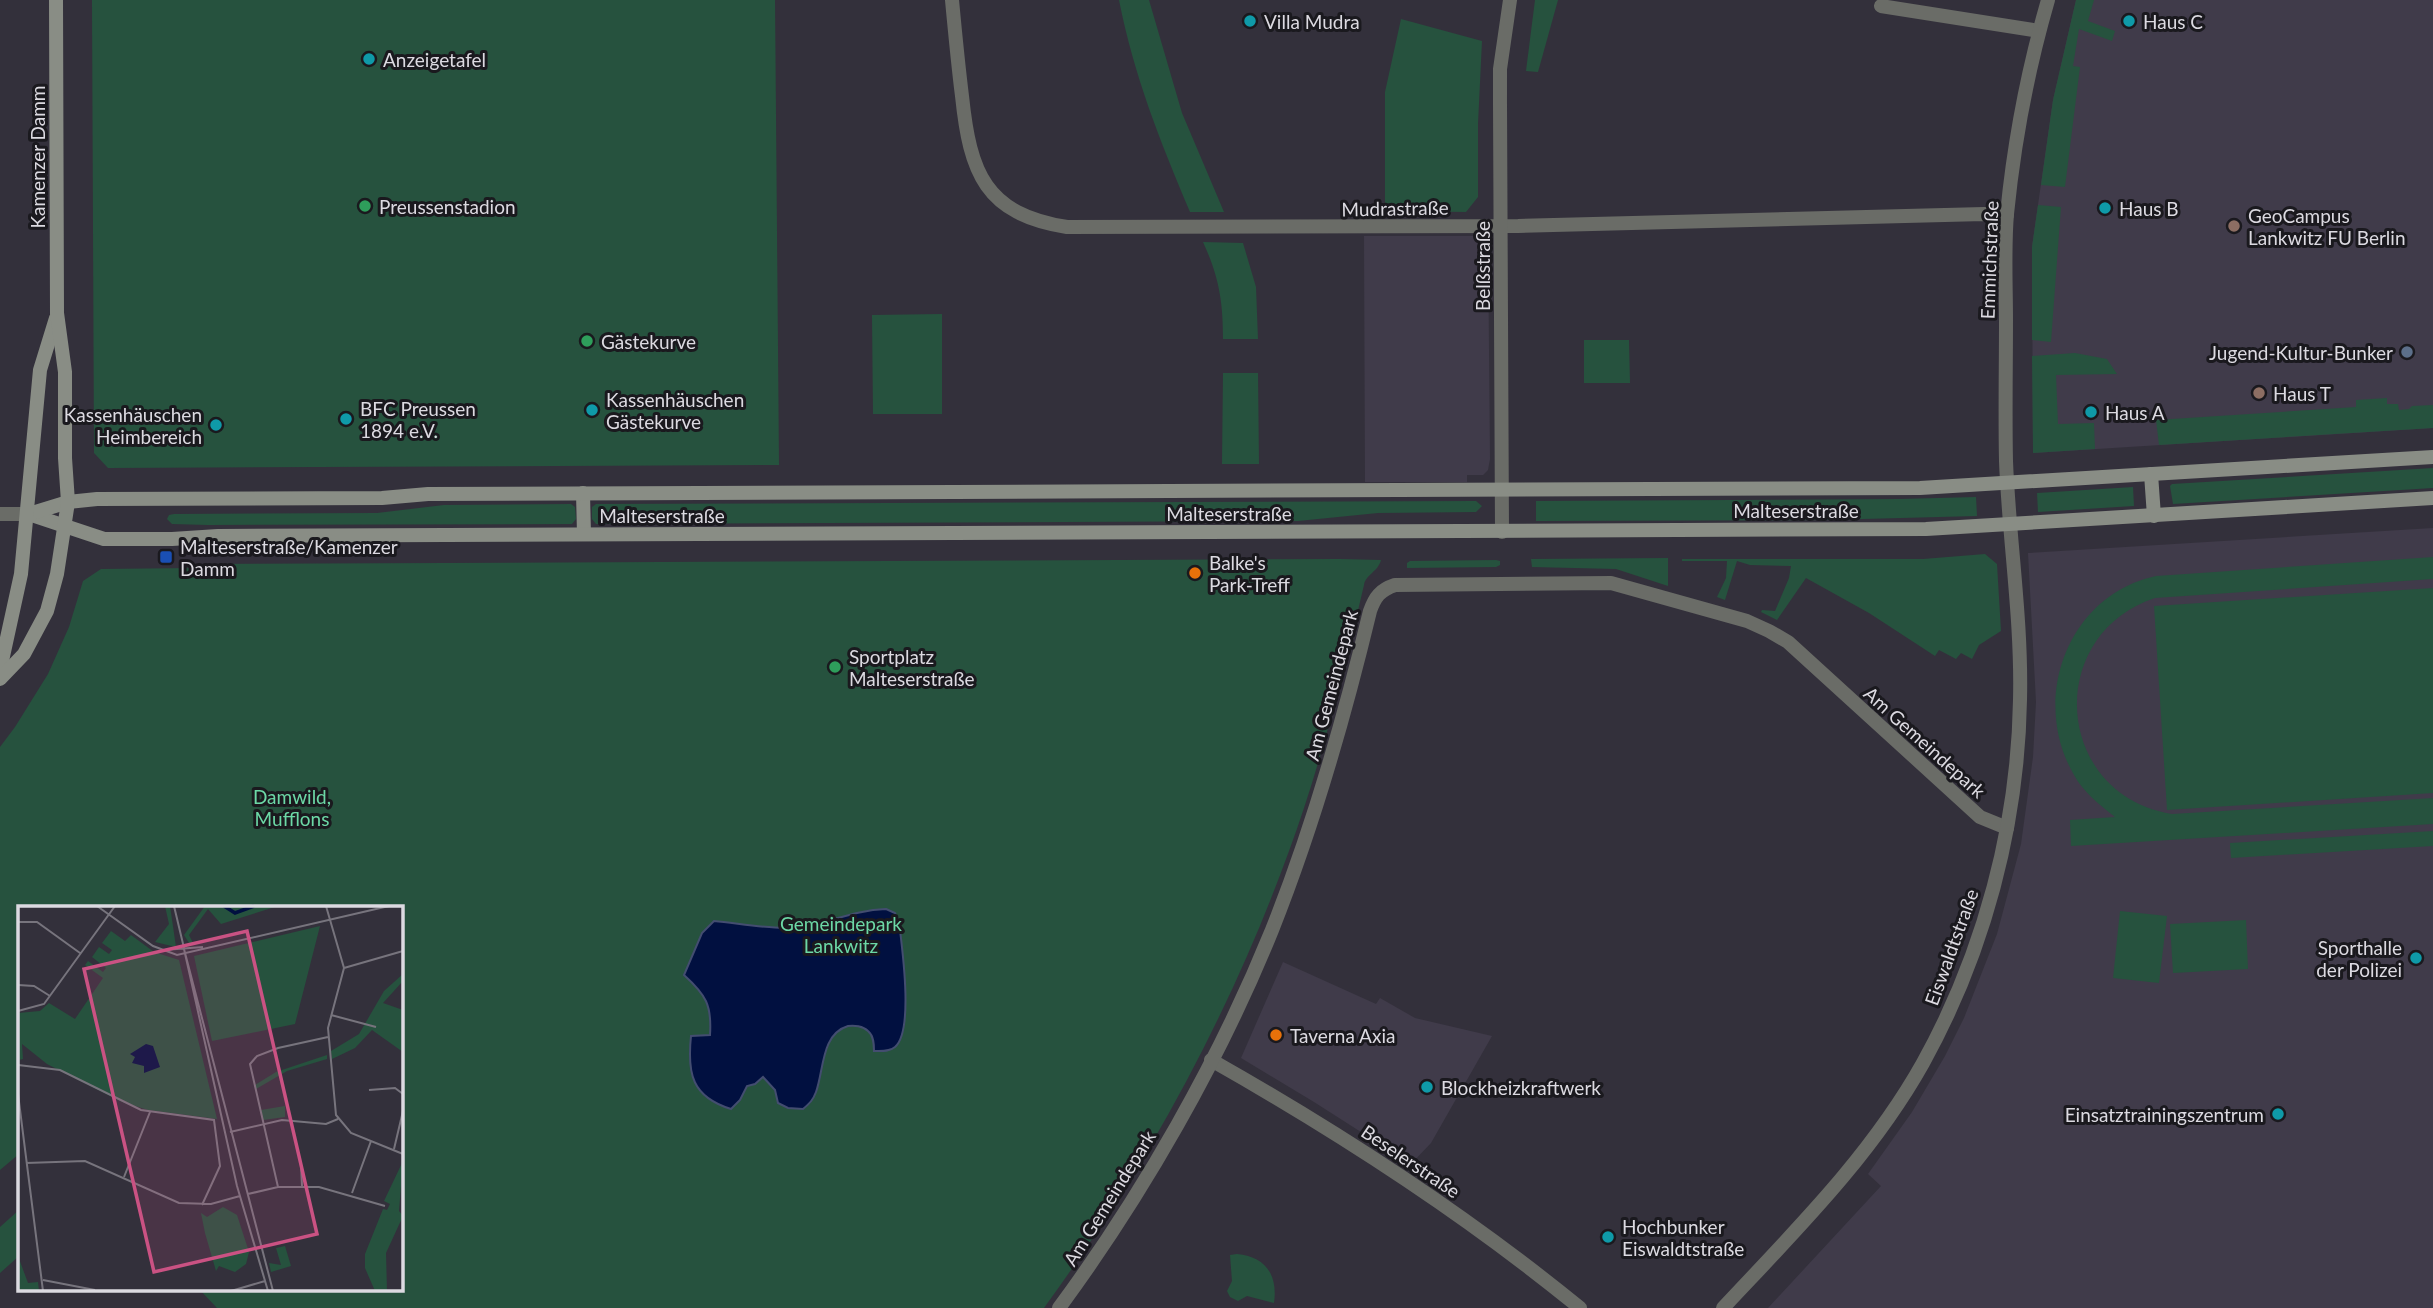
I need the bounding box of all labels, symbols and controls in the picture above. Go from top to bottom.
place label: Villa Mudra [1264,10,1360,33]
place label: Haus C [2143,10,2203,33]
marker: Villa Mudra [1242,13,1258,29]
marker: Haus C [2121,13,2137,29]
place label: Anzeigetafel [383,48,486,71]
marker: Anzeigetafel [361,51,377,67]
street label: Kamenzer Damm [26,86,49,228]
place label: Preussenstadion [379,195,516,218]
street label: Mudrastraße [1341,196,1449,220]
place label: Haus B [2119,197,2179,220]
marker: Preussenstadion [357,198,373,214]
street label: Emmichstraße [1975,200,2003,320]
marker: Haus B [2097,200,2113,216]
place label: GeoCampus Lankwitz FU Berlin [2248,204,2406,249]
marker: GeoCampus Lankwitz FU Berlin [2226,218,2242,234]
street label: Belßstraße [1471,221,1494,311]
place label: Gästekurve [601,330,696,353]
marker: Gästekurve [579,333,595,349]
place label: Jugend-Kultur-Bunker [2209,341,2393,364]
marker: Jugend-Kultur-Bunker [2399,344,2415,360]
place label: Haus T [2273,382,2331,405]
marker: Haus T [2251,385,2267,401]
place label: Kassenhäuschen Gästekurve [606,388,744,433]
place label: BFC Preussen 1894 e.V. [360,397,476,442]
place label: Haus A [2105,401,2165,424]
marker: Kassenhäuschen Gästekurve [584,402,600,418]
place label: Kassenhäuschen Heimbereich [64,403,202,448]
marker: Haus A [2083,404,2099,420]
marker: BFC Preussen 1894 e.V. [338,411,354,427]
marker: Kassenhäuschen Heimbereich [208,417,224,433]
street label: Malteserstraße [1733,499,1859,522]
street label: Malteserstraße [1166,502,1292,525]
street label: Malteserstraße [599,504,725,527]
place label: Malteserstraße/Kamenzer Damm [180,535,398,580]
marker: Malteserstraße/Kamenzer Damm [158,549,174,565]
place label: Balke's Park-Treff [1209,551,1290,596]
marker: Balke's Park-Treff [1187,565,1203,581]
street label: Am Gemeindepark [1300,607,1362,763]
place label: Sportplatz Malteserstraße [849,645,975,690]
marker: Sportplatz Malteserstraße [827,659,843,675]
street label: Am Gemeindepark [1860,682,1991,803]
park label: Damwild, Mufflons [253,785,331,830]
street label: Eiswaldtstraße [1919,886,1983,1008]
inset map [18,906,402,1290]
park label: Gemeindepark Lankwitz [780,912,902,957]
place label: Sporthalle der Polizei [2316,936,2402,981]
marker: Sporthalle der Polizei [2408,950,2424,966]
place label: Taverna Axia [1290,1024,1395,1047]
marker: Taverna Axia [1268,1027,1284,1043]
place label: Blockheizkraftwerk [1441,1076,1601,1099]
marker: Blockheizkraftwerk [1419,1079,1435,1095]
place label: Einsatztrainingszentrum [2065,1103,2264,1126]
marker: Einsatztrainingszentrum [2270,1106,2286,1122]
street label: Beselerstraße [1357,1120,1465,1202]
street label: Am Gemeindepark [1058,1126,1160,1270]
place label: Hochbunker Eiswaldtstraße [1622,1215,1744,1260]
marker: Hochbunker Eiswaldtstraße [1600,1229,1616,1245]

